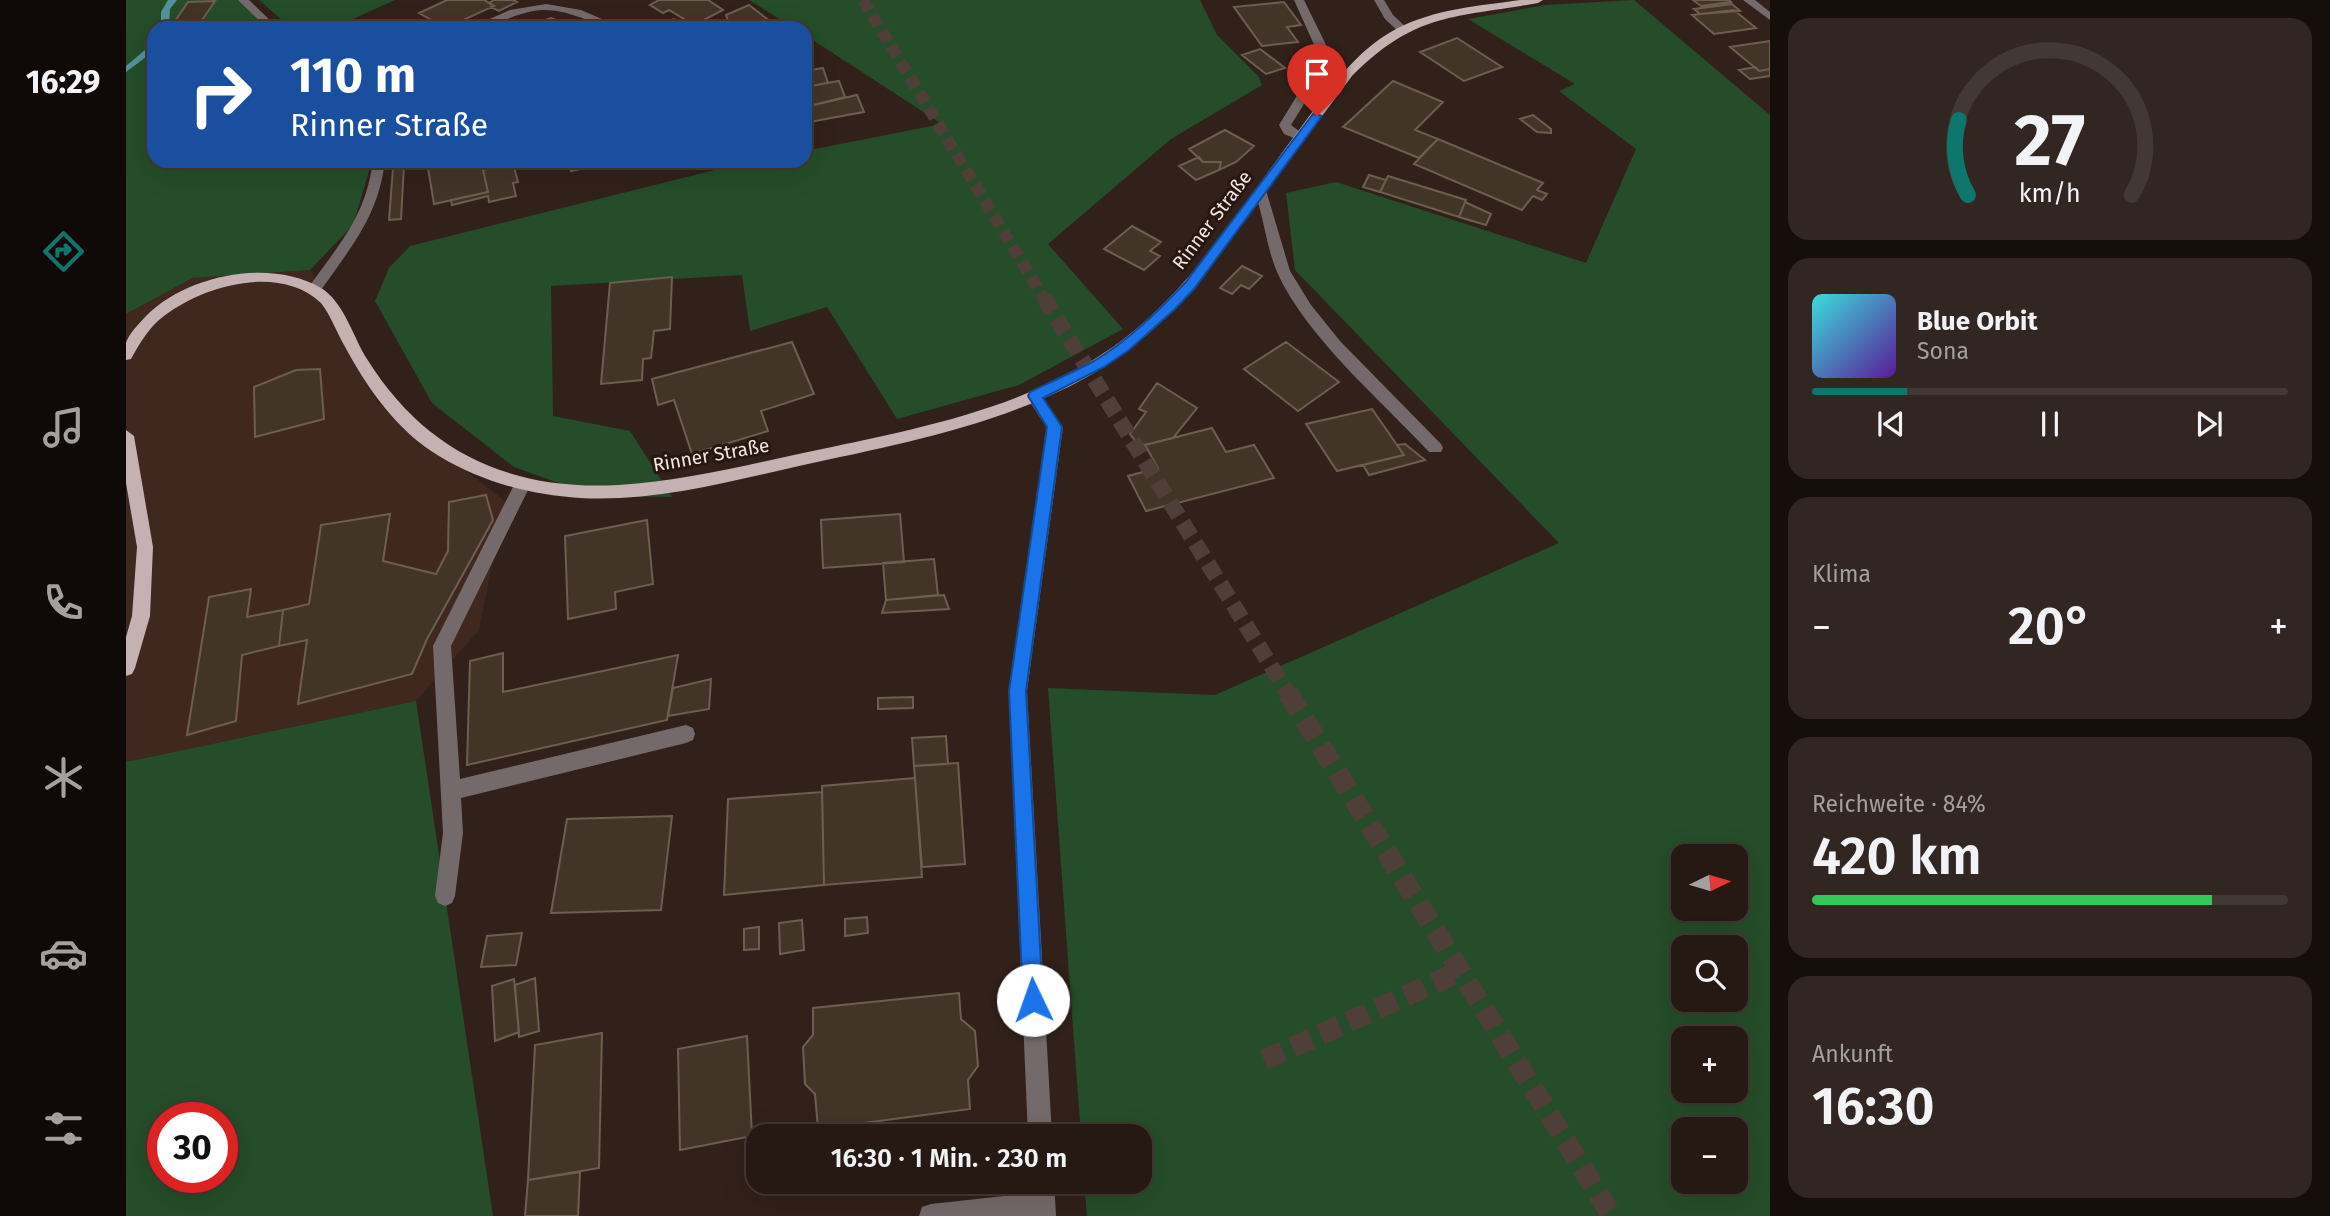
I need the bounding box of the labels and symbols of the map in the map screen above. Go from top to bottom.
pin [1287,44,1347,116]
street label: Rinner Straße [1167,166,1257,274]
street label: Rinner Straße [651,433,771,477]
north arrow [1671,844,1748,920]
position arrow [996,963,1070,1037]
speed limit sign: 30 [147,1102,238,1193]

